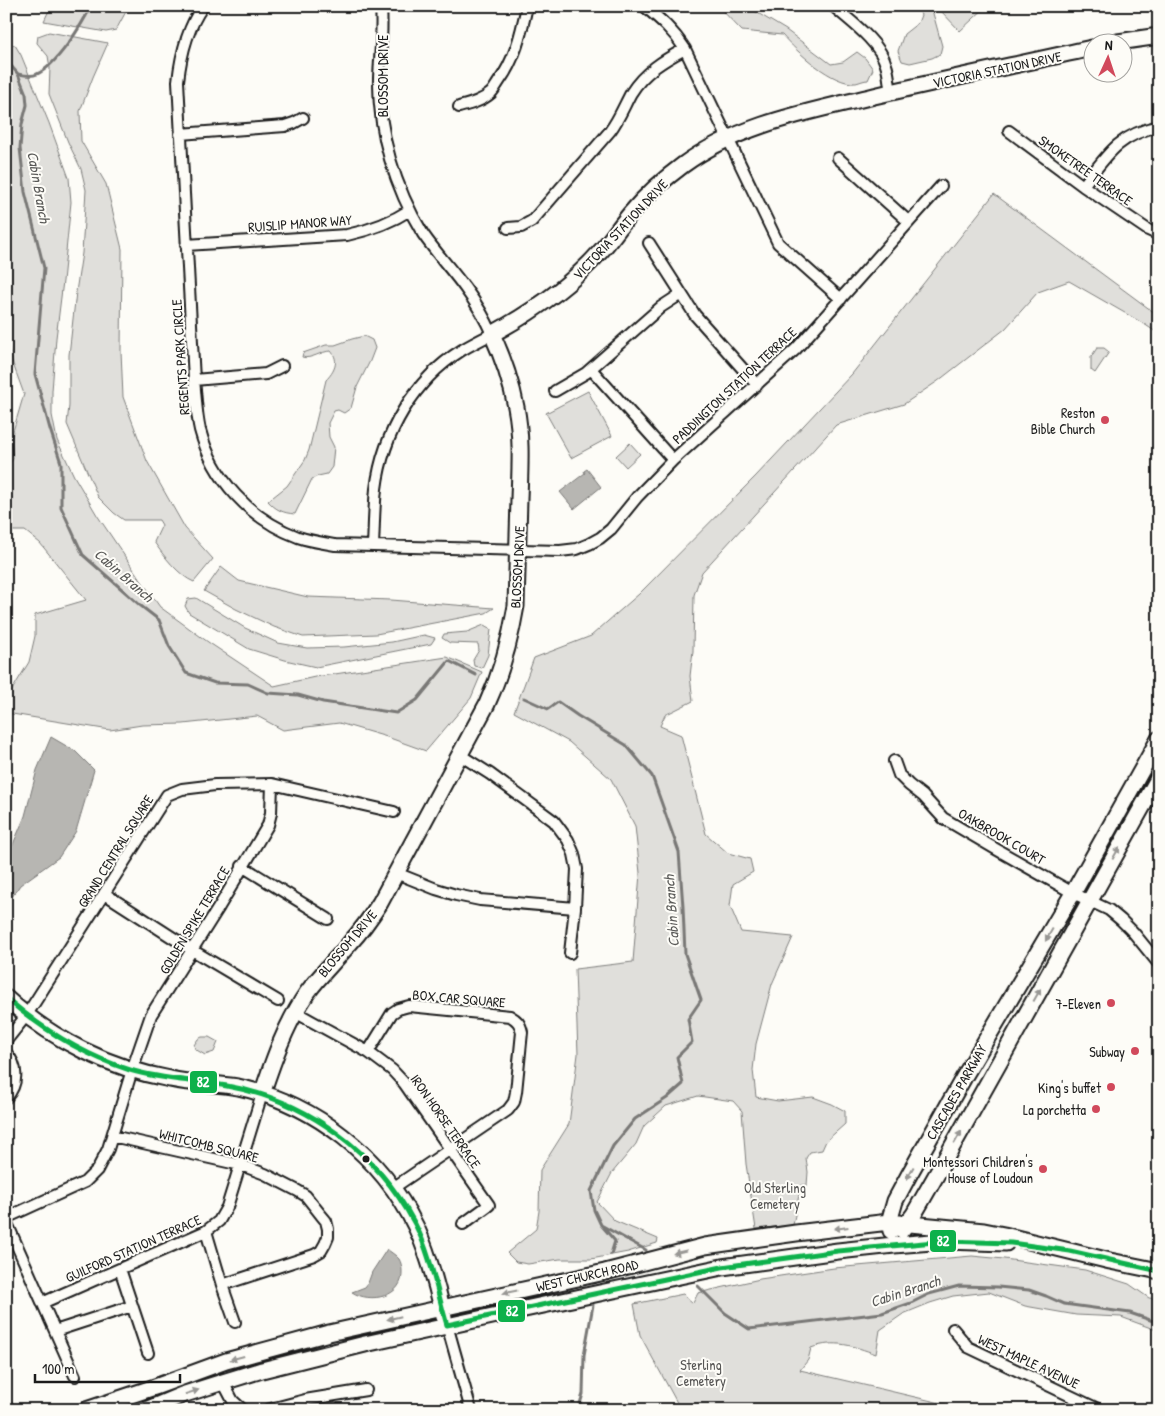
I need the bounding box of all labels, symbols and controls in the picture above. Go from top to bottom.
north arrow [1082,32,1132,82]
street label: BLOSSOM DRIVE [373,35,392,117]
text: N [1104,35,1113,54]
street label: VICTORIA STATION DRIVE [931,46,1063,92]
street label: SMOKETREE TERRACE [1035,130,1137,210]
water label: Cabin Branch [22,150,56,226]
street label: VICTORIA STATION DRIVE [568,174,672,284]
street label: RUISLIP MANOR WAY [248,210,353,236]
street label: REGENTS PARK CIRCLE [166,299,194,415]
street label: PADDINGTON STATION TERRACE [668,322,800,448]
place label: Reston Bible Church [1031,403,1095,438]
marker: Reston Bible Church [1099,414,1111,426]
street label: BLOSSOM DRIVE [505,525,529,609]
water label: Cabin Branch [90,543,159,608]
street label: GRAND CENTRAL SQUARE [73,791,157,911]
street label: OAKBROOK COURT [955,803,1049,869]
one-way arrow [1112,846,1120,861]
street label: GOLDEN SPIKE TERRACE [154,863,234,977]
water label: Cabin Branch [658,873,684,948]
street label: BLOSSOM DRIVE [313,905,381,981]
one-way arrow [1044,928,1053,941]
street label: BOX CAR SQUARE [412,984,506,1012]
one-way arrow [1033,989,1042,1002]
place label: 7-Eleven [1055,994,1101,1013]
marker: 7-Eleven [1105,997,1117,1009]
street label: CASCADES PARKWAY [921,1040,991,1143]
place label: Subway [1089,1042,1125,1062]
marker: Subway [1129,1045,1141,1057]
line badge: 82 [189,1070,218,1094]
street label: IRON HORSE TERRACE [406,1070,486,1172]
text: 82 [197,1072,210,1091]
place label: King's buffet [1038,1078,1101,1098]
marker: King's buffet [1105,1081,1117,1093]
place label: La porchetta [1023,1100,1087,1120]
marker: La porchetta [1090,1103,1102,1115]
street label: WHITCOMB SQUARE [157,1123,261,1167]
one-way arrow [954,1130,962,1145]
place label: Montessori Children's House of Loudoun [923,1152,1033,1187]
unlabelled marker [361,1154,371,1164]
marker: Montessori Children's House of Loudoun [1037,1163,1049,1175]
one-way arrow [906,1167,915,1180]
park label: Old Sterling Cemetery [744,1178,806,1214]
street label: GUILFORD STATION TERRACE [62,1210,204,1286]
one-way arrow [832,1224,848,1232]
line badge: 82 [929,1229,957,1253]
text: 82 [937,1231,950,1250]
one-way arrow [673,1248,688,1256]
street label: WEST CHURCH ROAD [534,1254,640,1296]
water label: Cabin Branch [868,1269,944,1312]
one-way arrow [503,1288,518,1296]
line badge: 82 [497,1299,526,1323]
text: 82 [506,1301,519,1320]
one-way arrow [387,1314,402,1322]
street label: WEST MAPLE AVENUE [975,1329,1083,1393]
scale bar [35,1351,180,1383]
one-way arrow [229,1354,244,1362]
park label: Sterling Cemetery [676,1355,726,1391]
text: 100 m [42,1358,75,1379]
one-way arrow [184,1388,199,1395]

